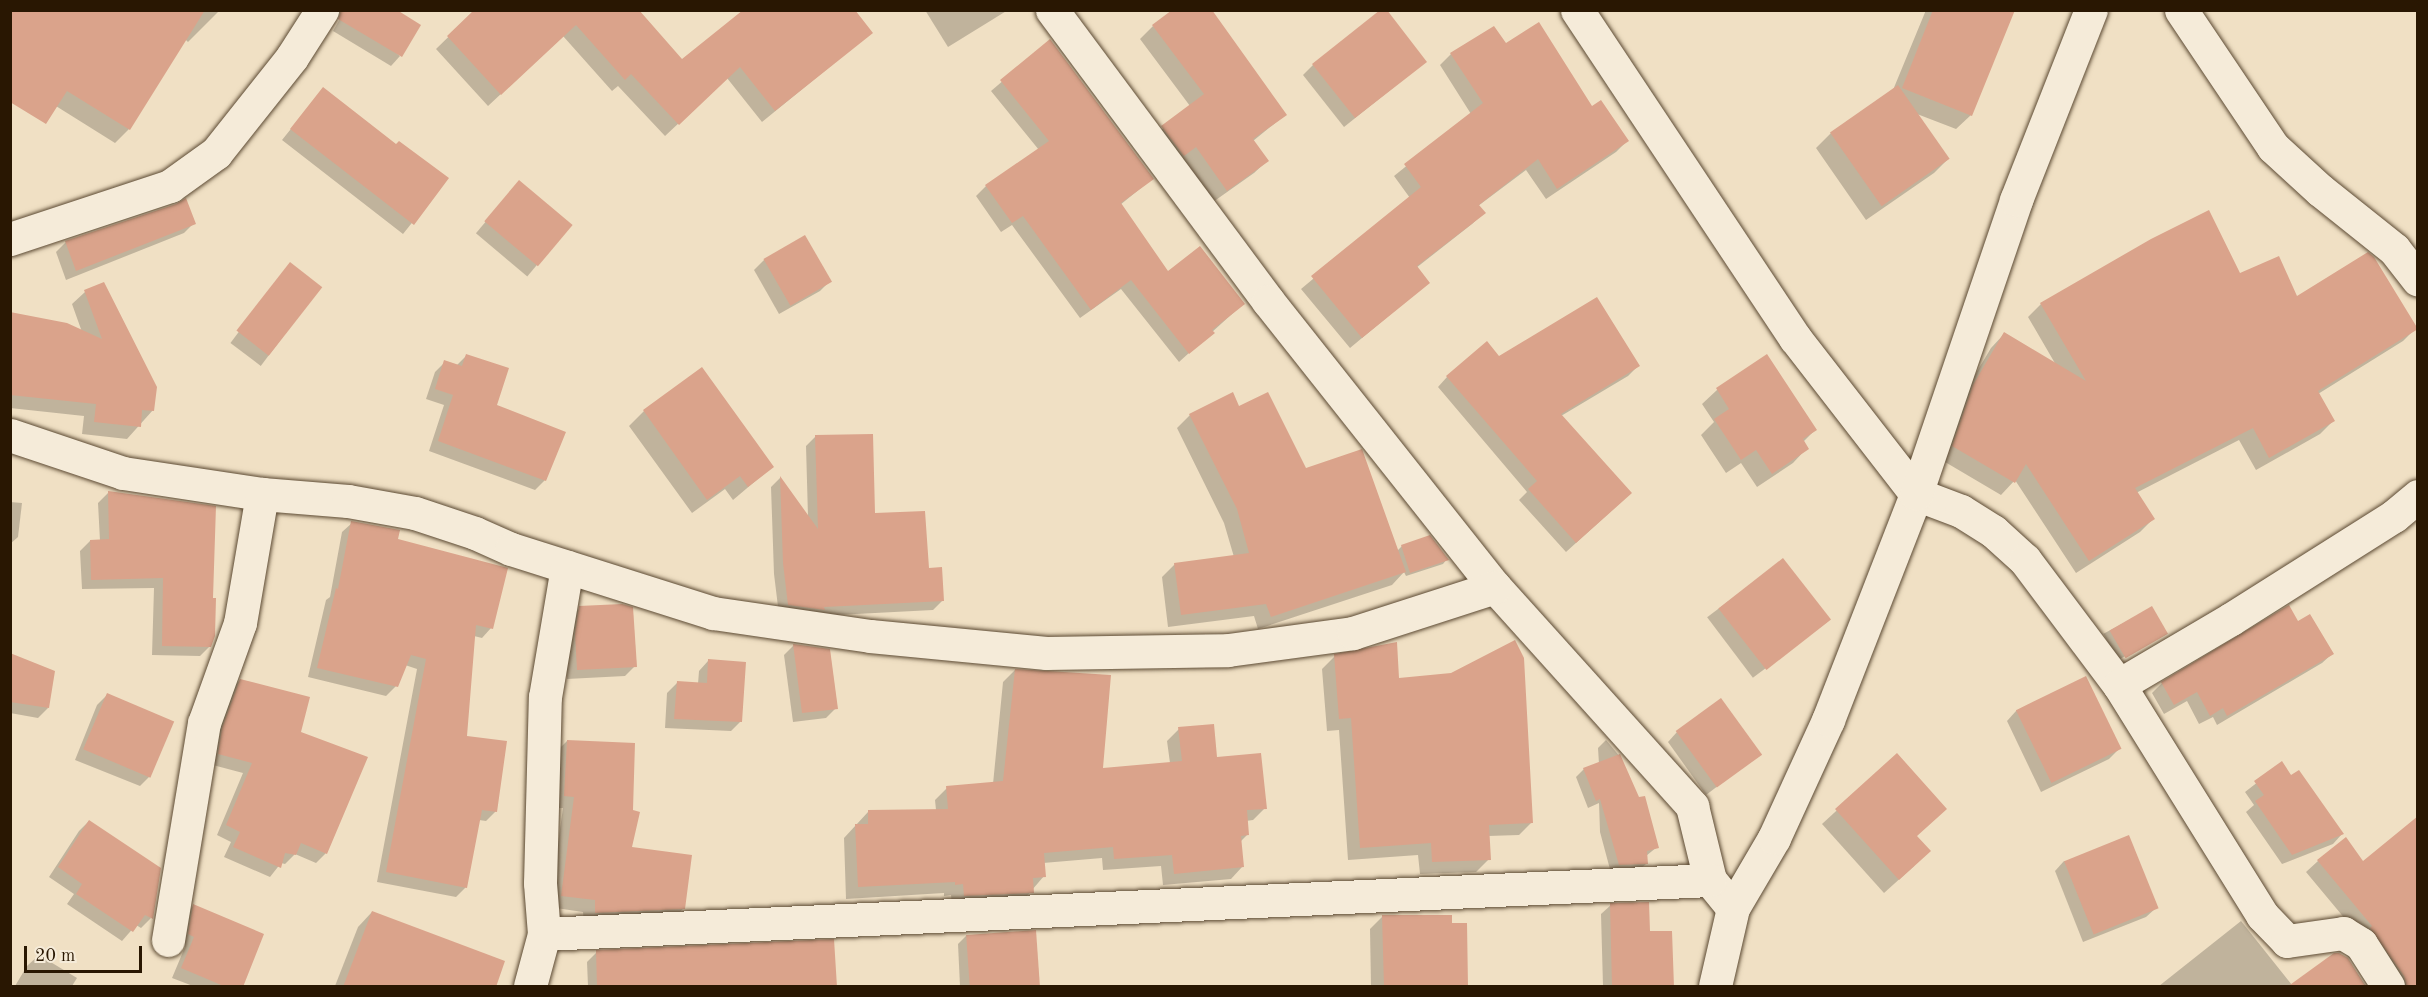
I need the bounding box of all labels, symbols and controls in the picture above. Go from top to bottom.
scale bar [27,934,146,972]
text: 20 m [35,947,75,965]

